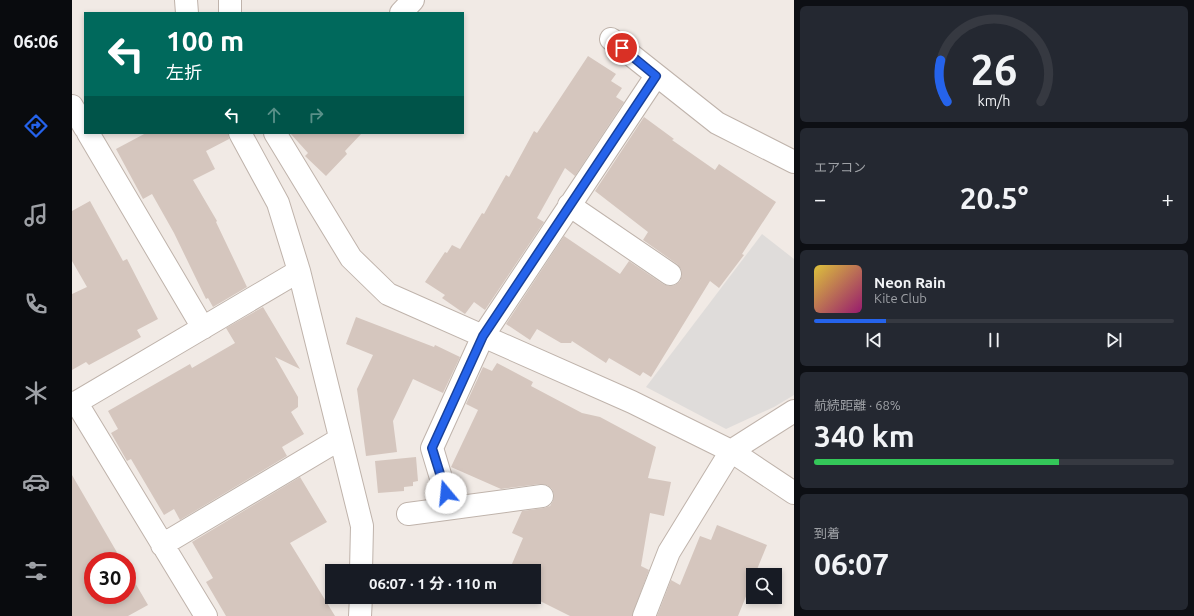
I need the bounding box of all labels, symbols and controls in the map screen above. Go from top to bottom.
text: 100 m [166,25,244,56]
icon: left [100,28,152,80]
text: 06:06 [13,31,59,51]
pin [605,31,639,65]
icon: arrive [611,37,633,59]
text: 26 [971,46,1017,93]
text: 左折 [166,62,202,82]
text: km/h [978,93,1010,109]
icon: left [221,104,243,126]
icon: ahead [263,104,285,126]
icon: right [305,104,327,126]
icon: directions [22,112,50,140]
text: エアコン [814,160,866,174]
text: 20.5° [960,181,1028,215]
text: − [814,186,826,211]
text: + [1162,186,1174,211]
icon: music [22,201,50,229]
text: Neon Rain [874,274,946,291]
icon: phone [22,290,50,318]
text: Kite Club [874,291,927,305]
icon: previous [863,329,885,351]
icon: pause [983,329,1005,351]
icon: next [1103,329,1125,351]
icon: climate [22,379,50,407]
text: 航続距離 · 68% [814,398,901,412]
text: 340 km [814,419,915,453]
icon: car [22,468,50,496]
position arrow [425,472,467,514]
text: 到着 [814,526,840,540]
text: 06:07 [814,547,889,581]
speed limit sign: 30 [84,552,136,604]
icon: filters [22,557,50,585]
map controls [746,568,782,604]
button: search [746,568,782,604]
text: 06:07 · 1 分 · 110 m [369,575,497,592]

